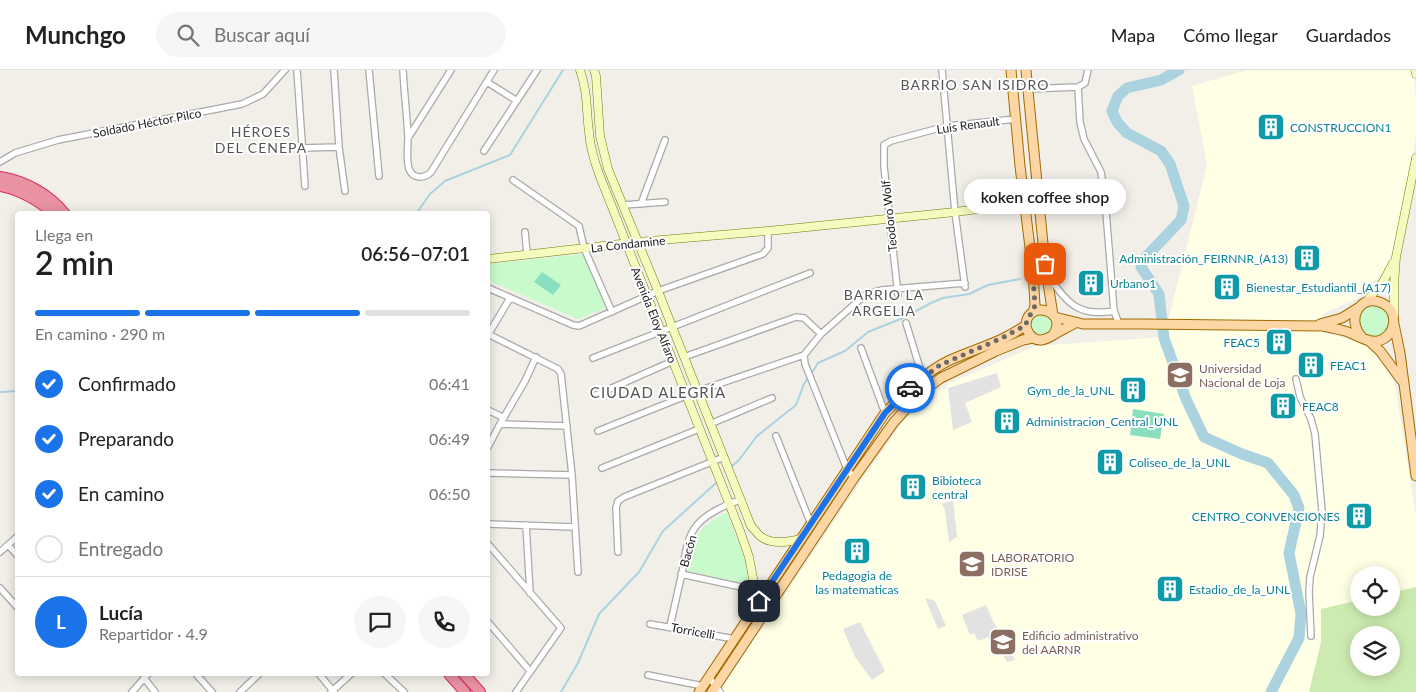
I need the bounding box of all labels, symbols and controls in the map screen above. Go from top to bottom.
search box [156,12,506,57]
text: Munchgo [25,20,126,49]
icon: search [174,21,202,49]
text: Buscar aquí [214,23,310,46]
text: Mapa [1111,24,1155,46]
text: Cómo llegar [1183,24,1278,46]
text: Guardados [1306,24,1391,46]
district label: BARRIO SAN ISIDRO [901,76,1049,93]
street label: Soldado Héctor Pilco [92,105,203,141]
building icon: CONSTRUCCION1 [1256,112,1286,142]
street label: Luis Renault [935,113,1001,137]
place label: CONSTRUCCION1 [1290,120,1392,135]
district label: HÉROES DEL CENEPA [215,123,307,156]
street label: Teodoro Wolf [878,179,900,252]
callout: koken coffee shop [964,179,1126,214]
text: koken coffee shop [981,187,1109,206]
text: Llega en [35,225,93,244]
street label: La Condamine [590,233,666,255]
text: 06:56–07:01 [361,242,470,265]
text: 2 min [35,243,114,282]
pin [1024,243,1066,285]
building icon: Administración_FEIRNNR_(A13) [1292,243,1322,273]
icon: bag [1031,250,1059,278]
place label: Administración_FEIRNNR_(A13) [1119,251,1288,266]
street label: Avenida Eloy Alfaro [628,265,680,365]
building icon: Urbano1 [1076,268,1106,298]
building icon: Bienestar_Estudiantil_(A17) [1212,272,1242,302]
place label: Urbano1 [1110,276,1156,291]
place label: Bienestar_Estudiantil_(A17) [1246,280,1391,295]
district label: BARRIO LA ARGELIA [844,286,924,319]
text: En camino · 290 m [35,324,165,343]
building icon: FEAC5 [1264,327,1294,357]
place label: FEAC5 [1223,335,1260,350]
building icon: FEAC1 [1296,350,1326,380]
place label: FEAC1 [1330,358,1367,373]
school or university icon: Universidad Nacional de Loja [1165,360,1195,390]
place label: Universidad Nacional de Loja [1199,361,1285,390]
courier [885,363,935,413]
icon: check [35,370,63,398]
text: Confirmado [78,372,176,395]
text: 06:41 [429,374,470,393]
icon: car [896,374,924,402]
building icon: Gym_de_la_UNL [1118,375,1148,405]
district label: CIUDAD ALEGRÍA [590,383,726,401]
place label: Gym_de_la_UNL [1027,383,1114,398]
building icon: FEAC8 [1268,391,1298,421]
place label: FEAC8 [1302,399,1339,414]
building icon: Administracion_Central_UNL [992,406,1022,436]
place label: Administracion_Central_UNL [1026,414,1178,429]
icon: check [35,425,63,453]
text: Preparando [78,427,174,450]
text: 06:49 [429,429,470,448]
building icon: Coliseo_de_la_UNL [1095,447,1125,477]
place label: Coliseo_de_la_UNL [1129,455,1230,470]
building icon: Bibioteca central [898,472,928,502]
place label: Bibioteca central [932,473,981,502]
icon: check [35,480,63,508]
text: En camino [78,482,164,505]
text: 06:50 [429,484,470,503]
building icon: CENTRO_CONVENCIONES [1344,501,1374,531]
place label: CENTRO_CONVENCIONES [1192,509,1340,524]
street label: Bacón [676,533,700,569]
building icon: Pedagogia de las matematicas [842,536,872,566]
text: Entregado [78,537,163,560]
school or university icon: LABORATORIO IDRISE [957,549,987,579]
place label: LABORATORIO IDRISE [991,550,1075,579]
map controls [1350,566,1400,676]
button: locate [1350,566,1400,616]
place label: Pedagogia de las matematicas [815,568,899,597]
building icon: Estadio_de_la_UNL [1155,574,1185,604]
pin [738,580,780,622]
place label: Estadio_de_la_UNL [1189,582,1290,597]
icon: home [745,587,773,615]
button: chat [354,596,406,648]
button: phone [418,596,470,648]
text: Lucía [99,601,143,624]
text: L [56,610,66,633]
street label: Torricelli [670,620,716,642]
text: Repartidor · 4.9 [99,624,208,643]
button: layers [1350,626,1400,676]
school or university icon: Edificio administrativo del AARNR [988,627,1018,657]
place label: Edificio administrativo del AARNR [1022,628,1139,657]

